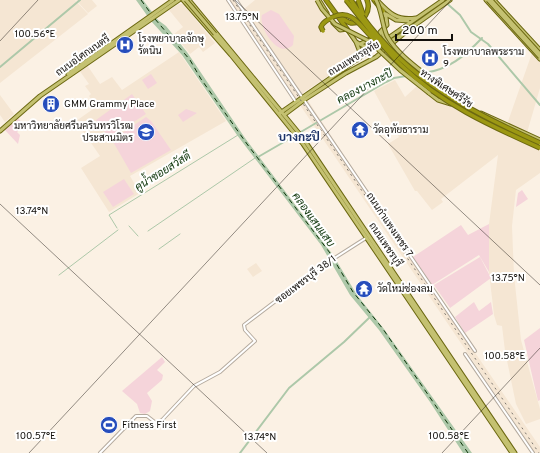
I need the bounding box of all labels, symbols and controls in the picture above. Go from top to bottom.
text: 13.75°N [225,11,259,24]
scale bar [396,16,452,42]
text: 200 m [402,23,438,39]
text: 100.56°E [14,28,56,41]
street label: ถนนอโศกมนตรี [53,32,113,80]
place label: โรงพยาบาลจักษุ รัตนิน [137,32,204,58]
hospital icon: โรงพยาบาลจักษุ รัตนิน [115,35,135,55]
street label: ถนนเพชรอุทัย [325,38,382,79]
place label: โรงพยาบาลพระราม 9 [442,45,524,71]
hospital icon: โรงพยาบาลพระราม 9 [420,48,440,68]
water label: คลองบางกะปิ [335,66,396,108]
street label: ทางพิเศษศรีรัช [417,66,475,111]
building icon: GMM Grammy Place [41,94,61,114]
place label: GMM Grammy Place [64,98,155,111]
place label: มหาวิทยาลัยศรีนครินทรวิโรฒ ประสานมิตร [14,119,133,145]
temple icon: วัดอุทัยธาราม [350,120,370,140]
school or university icon: มหาวิทยาลัยศรีนครินทรวิโรฒ ประสานมิตร [136,122,156,142]
place label: วัดอุทัยธาราม [373,123,428,137]
district label: บางกะปิ [278,130,320,146]
water label: คูน้ำซอยสวัสดี [130,145,194,195]
water label: คลองแสนแสบ [289,190,337,250]
street label: ถนนกำแพงเพชร 7 [363,190,416,260]
text: 13.74°N [16,205,48,218]
street label: ถนนเพชรบุรี [365,220,406,270]
street label: ซอยเพชรบุรี 38/1 [272,252,339,307]
text: 13.75°N [491,272,525,285]
temple icon: วัดใหม่ช่องลม [354,279,374,299]
place label: วัดใหม่ช่องลม [377,282,433,296]
text: 100.58°E [484,350,526,363]
sports icon: Fitness First [99,415,119,435]
place label: Fitness First [122,419,177,432]
text: 100.57°E [16,430,56,443]
text: 100.58°E [428,430,470,443]
text: 13.74°N [244,431,276,444]

